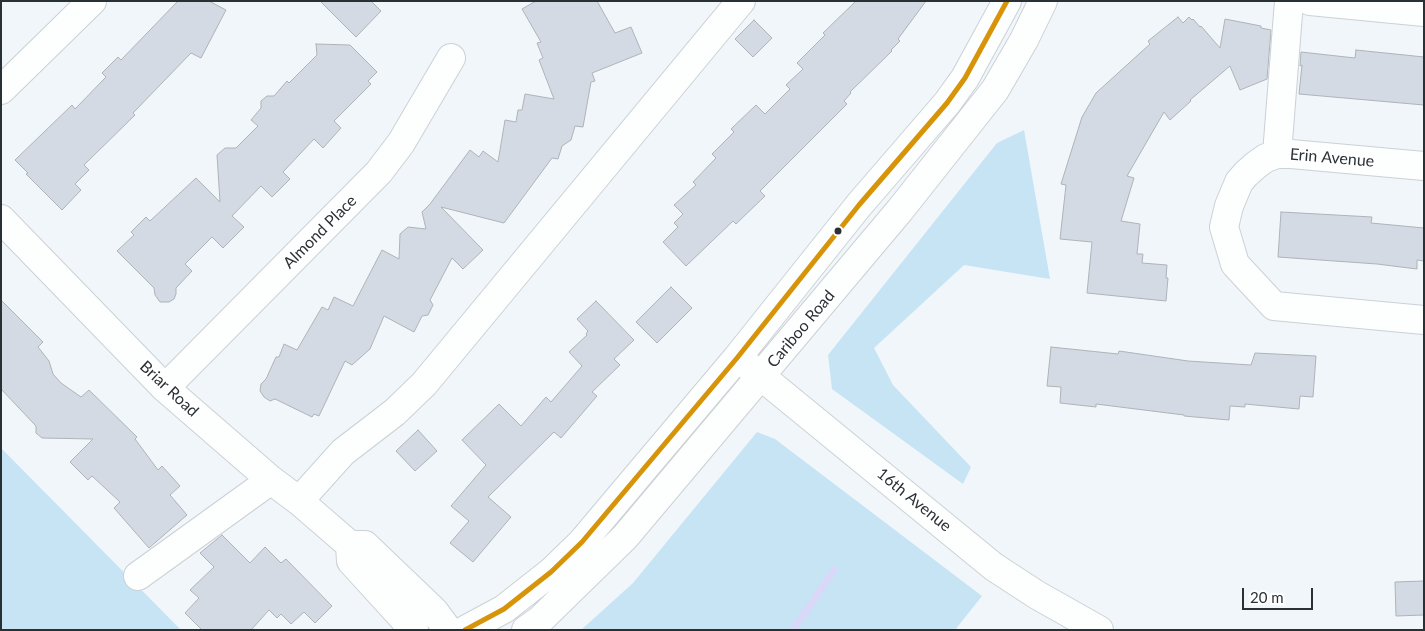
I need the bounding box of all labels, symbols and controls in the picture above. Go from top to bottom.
street label: Erin Avenue [1289,145,1375,171]
street label: Almond Place [279,191,361,273]
unlabelled marker [833,226,843,236]
street label: Cariboo Road [763,286,839,372]
street label: Briar Road [136,357,202,421]
street label: 16th Avenue [873,464,955,536]
scale bar [1245,578,1316,610]
text: 20 m [1250,588,1284,606]

